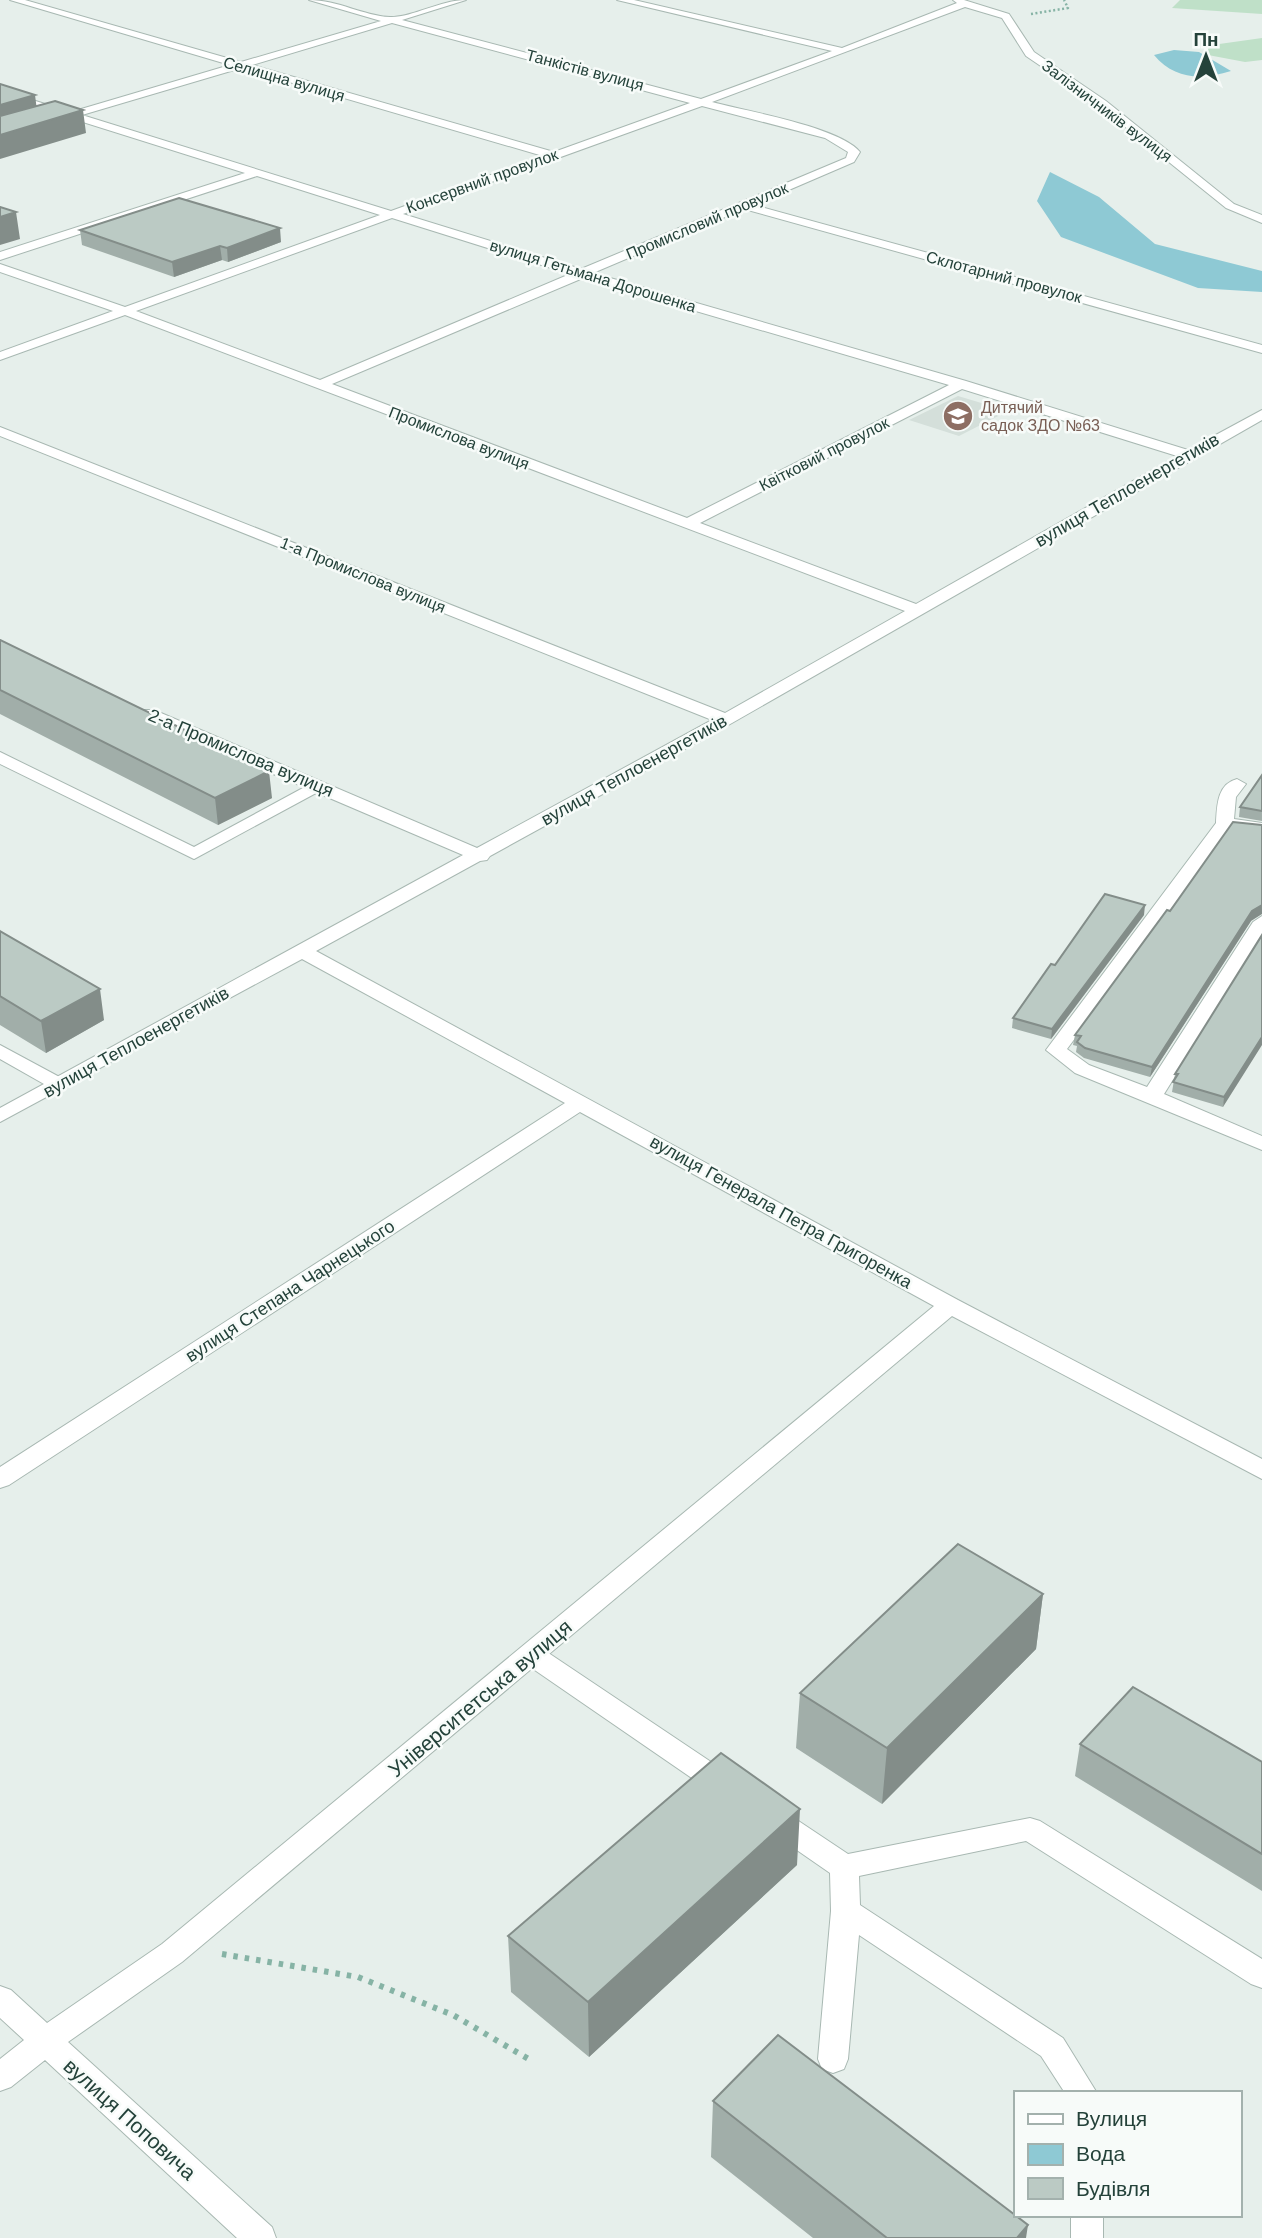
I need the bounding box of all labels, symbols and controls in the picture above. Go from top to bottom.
north arrow [1171,21,1241,91]
text: Пн [1193,29,1219,50]
street label: Танкістів вулиця [524,46,646,94]
street label: Селищна вулиця [221,54,347,104]
street label: Залізничників вулиця [1039,57,1175,165]
street label: Консервний провулок [404,145,561,216]
street label: Промисловий провулок [624,179,791,263]
street label: вулиця Гетьмана Дорошенка [488,237,698,316]
street label: Склотарний провулок [924,248,1085,306]
school or university icon: Дитячий садок ЗДО №63 [941,399,975,433]
place label: Дитячий садок ЗДО №63 [981,399,1100,434]
street label: Промислова вулиця [386,403,532,473]
street label: Квітковий провулок [756,413,893,494]
street label: вулиця Теплоенергетиків [1031,429,1223,551]
street label: 1-а Промислова вулиця [278,534,448,616]
street label: 2-а Промислова вулиця [146,705,336,801]
street label: вулиця Теплоенергетиків [538,711,730,829]
street label: вулиця Теплоенергетиків [40,983,232,1101]
street label: вулиця Генерала Петра Григоренка [647,1131,916,1293]
street label: вулиця Степана Чарнецького [182,1216,398,1366]
street label: Університетська вулиця [384,1615,576,1781]
street label: вулиця Поповича [59,2054,201,2184]
legend [1014,2091,1241,2217]
text: Вулиця [1076,2107,1147,2130]
text: Вода [1076,2142,1125,2165]
text: Будівля [1076,2177,1150,2200]

